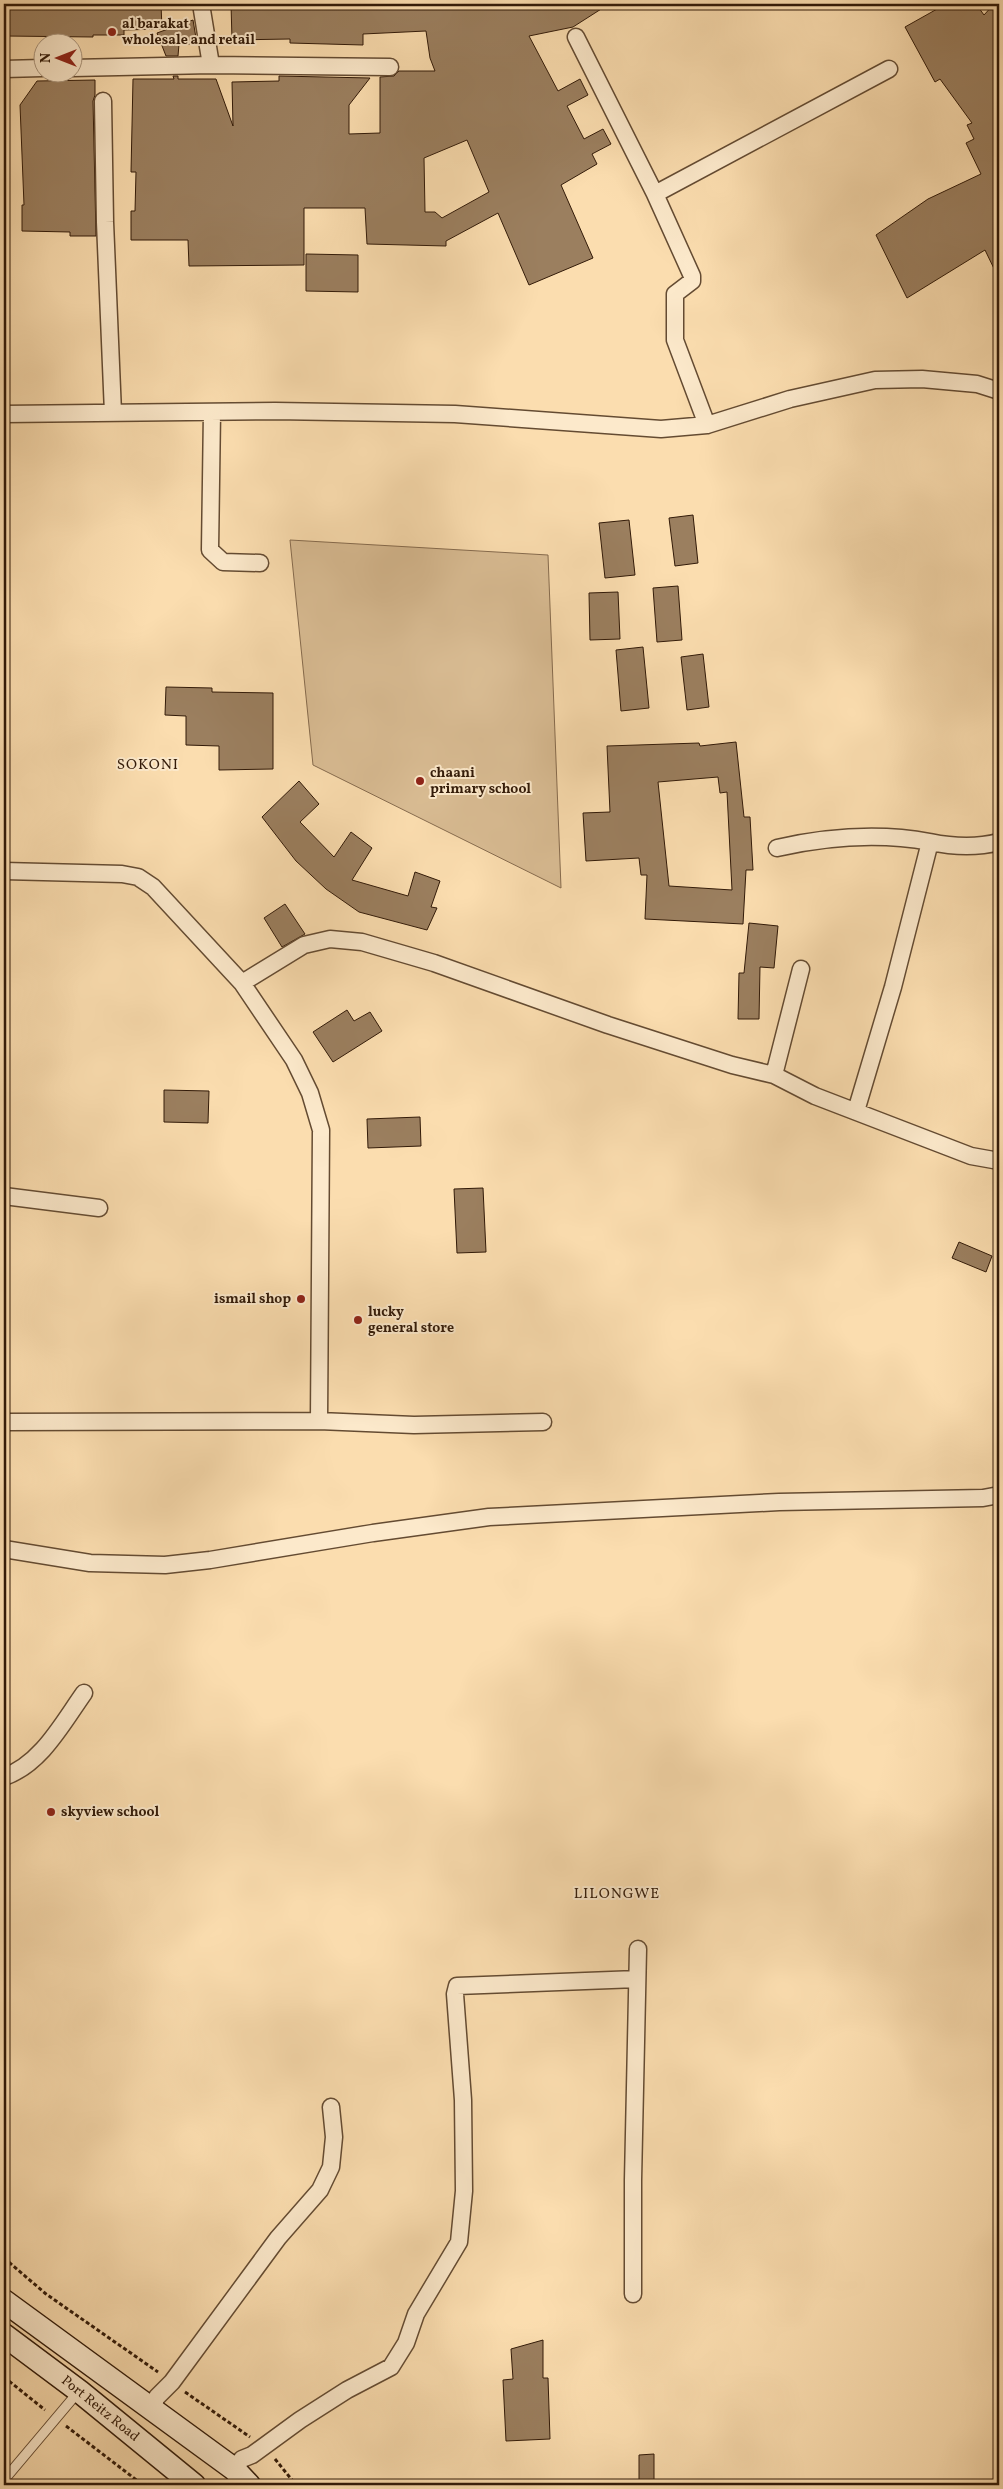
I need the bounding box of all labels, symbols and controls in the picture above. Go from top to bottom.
place label: al barakat wholesale and retail [122,15,255,50]
marker: al barakat wholesale and retail [106,26,118,38]
north arrow [32,32,82,82]
text: N [37,53,56,63]
district label: SOKONI [117,755,179,776]
place label: chaani primary school [430,764,531,799]
marker: chaani primary school [414,775,426,787]
place label: ismail shop [214,1290,291,1309]
marker: ismail shop [295,1293,307,1305]
place label: lucky general store [368,1303,454,1338]
marker: lucky general store [352,1314,364,1326]
place label: skyview school [61,1803,159,1822]
marker: skyview school [45,1806,57,1818]
district label: LILONGWE [574,1884,660,1905]
street label: Port Reitz Road [57,2372,143,2446]

